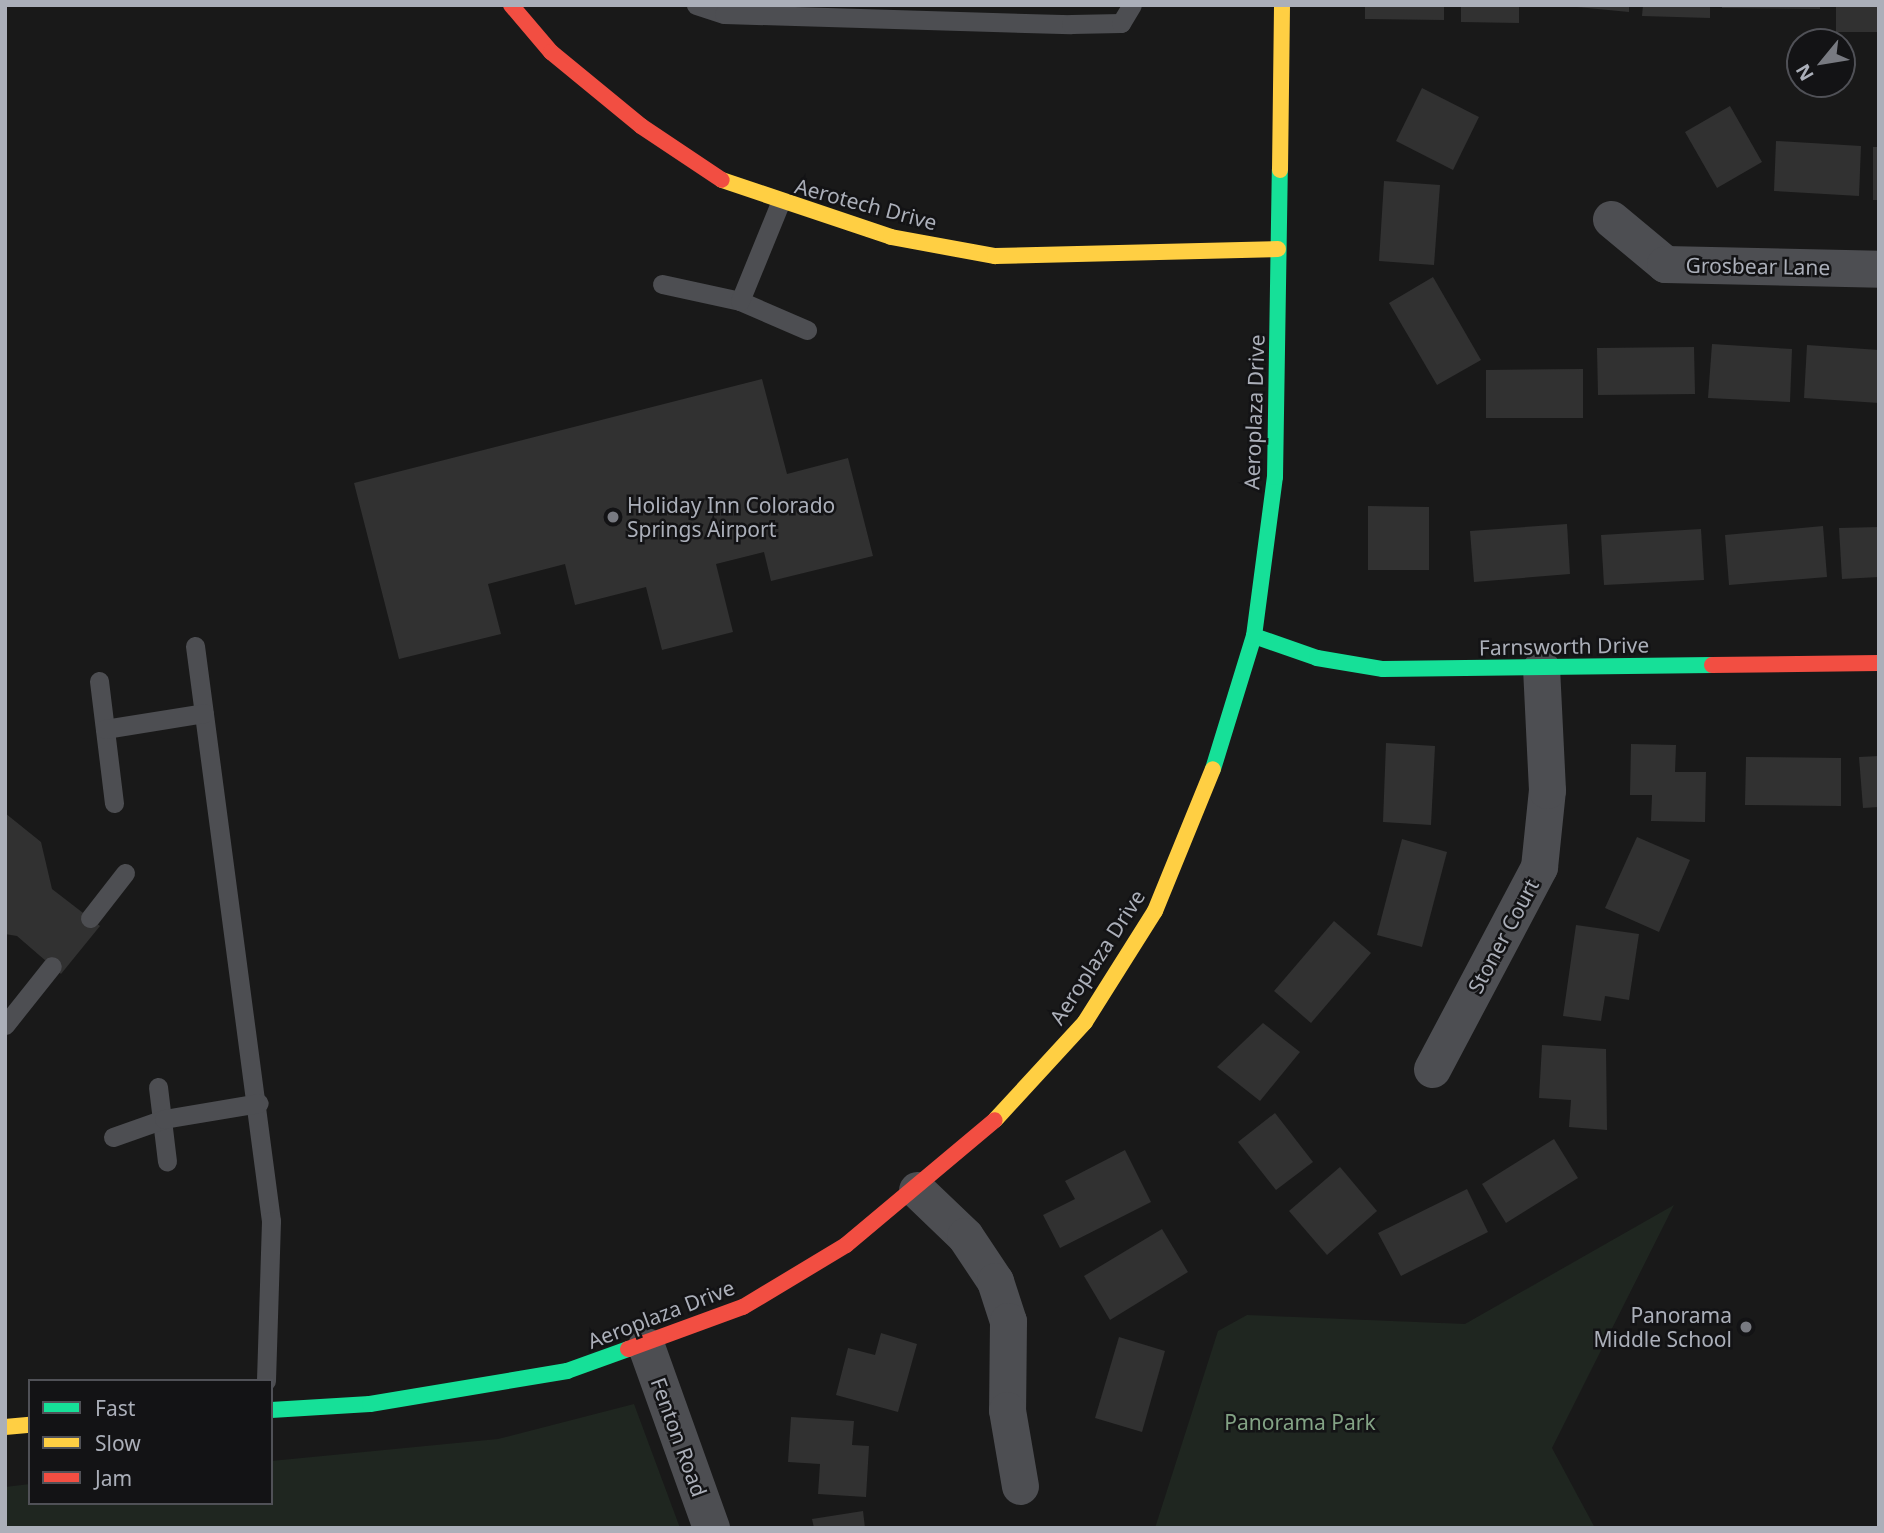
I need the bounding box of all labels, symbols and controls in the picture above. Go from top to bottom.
north arrow [1786,28,1856,98]
text: N [1789,59,1820,86]
street label: Aerotech Drive [792,173,940,235]
street label: Grosbear Lane [1685,252,1831,280]
street label: Aeroplaza Drive [1239,334,1269,490]
place label: Holiday Inn Colorado Springs Airport [627,492,835,542]
marker: Holiday Inn Colorado Springs Airport [605,509,621,525]
street label: Farnsworth Drive [1479,632,1649,660]
street label: Stoner Court [1462,874,1544,998]
street label: Aeroplaza Drive [1044,885,1150,1029]
street label: Aeroplaza Drive [584,1274,738,1354]
place label: Panorama Middle School [1594,1302,1732,1352]
marker: Panorama Middle School [1738,1319,1754,1335]
street label: Fenton Road [646,1374,712,1500]
legend [28,1379,273,1505]
text: Fast [95,1394,135,1422]
park label: Panorama Park [1224,1409,1376,1435]
text: Slow [95,1429,141,1457]
text: Jam [95,1464,132,1492]

